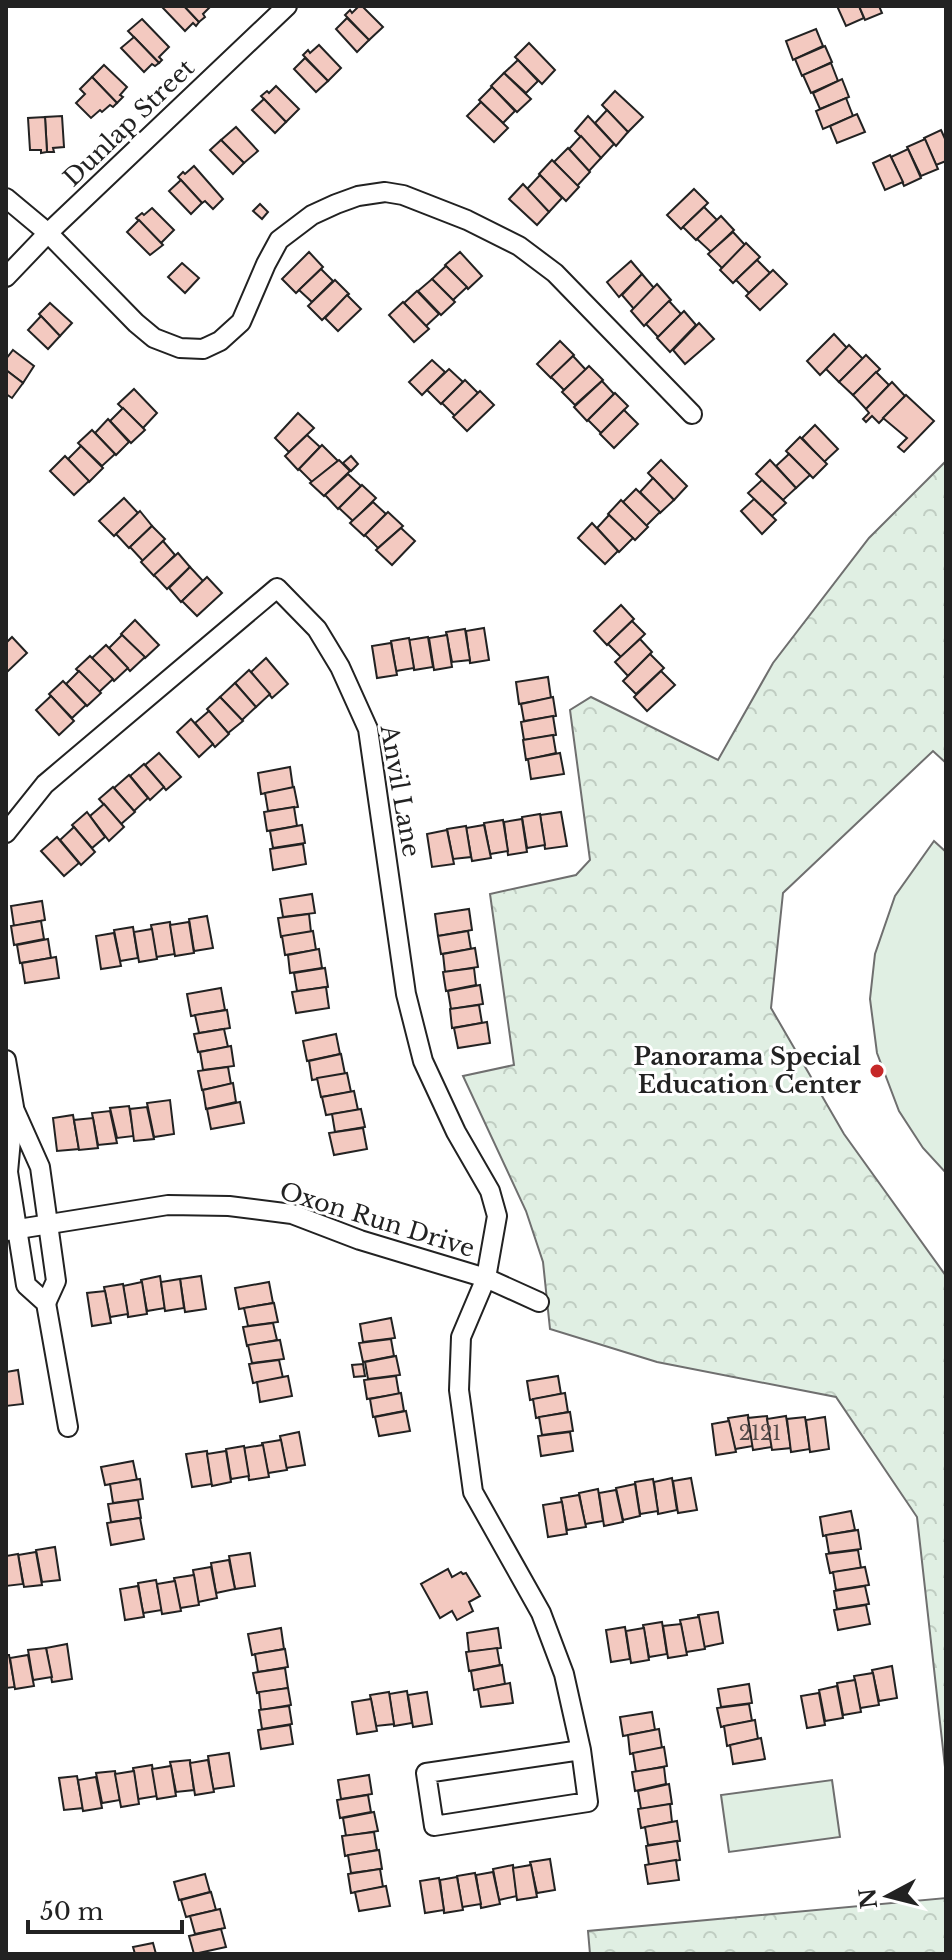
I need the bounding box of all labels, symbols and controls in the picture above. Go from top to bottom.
street label: Dunlap Street [57,53,200,192]
street label: Anvil Lane [374,722,426,859]
place label: Panorama Special Education Center [634,1042,861,1099]
marker: Panorama Special Education Center [868,1062,886,1080]
street label: Oxon Run Drive [276,1176,478,1263]
house number: 2121 [739,1421,781,1445]
north arrow [848,1856,928,1936]
scale bar [28,1884,182,1934]
text: N [854,1886,883,1910]
text: 50 m [40,1897,104,1926]

